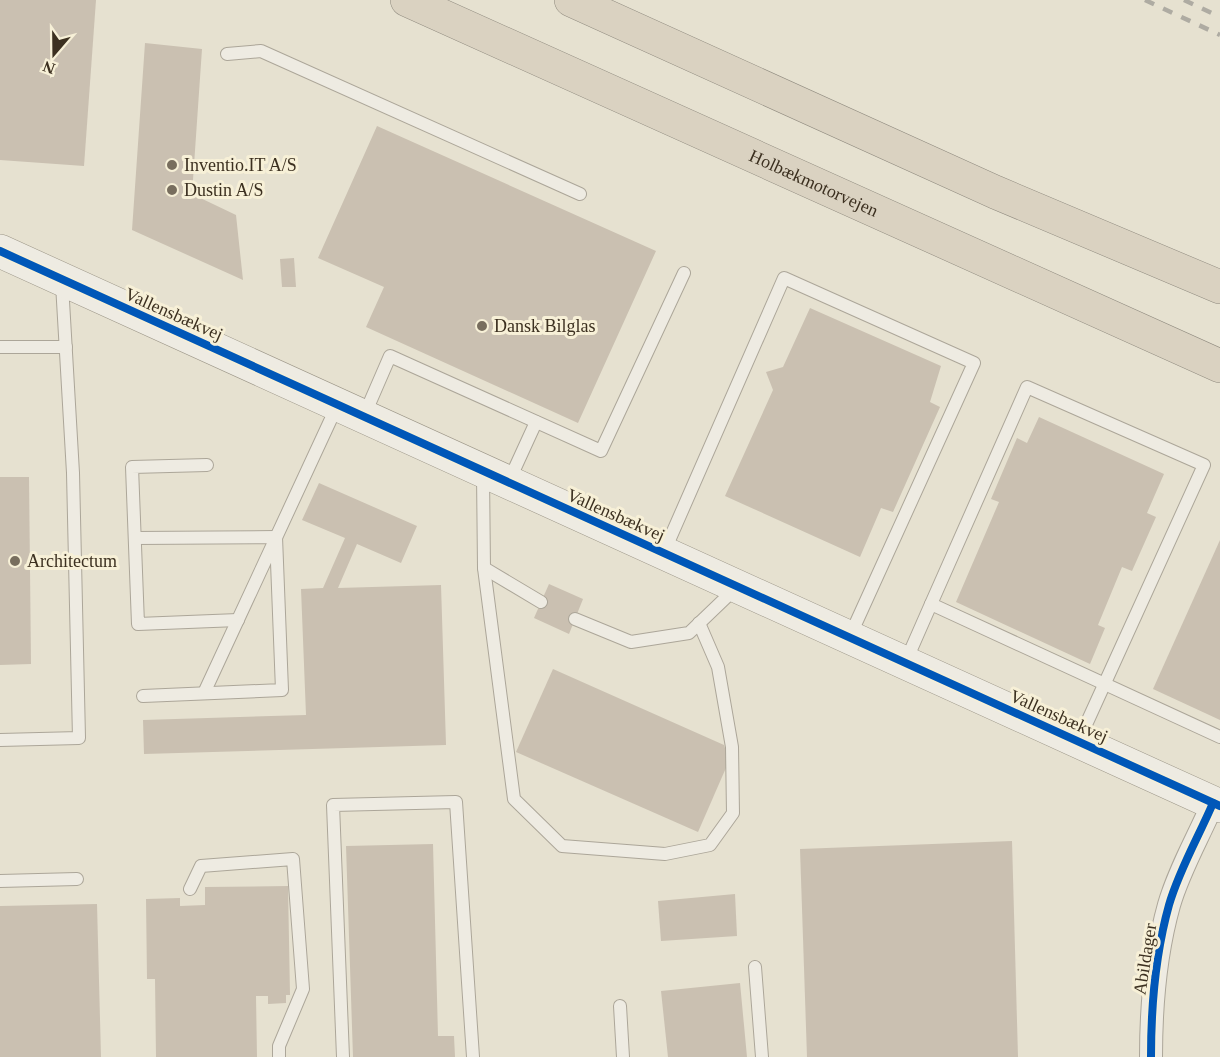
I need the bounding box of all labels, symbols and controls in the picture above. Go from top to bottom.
north arrow [24,24,84,84]
text: N [40,58,57,78]
street label: Holbækmotorvejen [746,145,881,221]
place label: Inventio.IT A/S [184,155,297,175]
marker: Inventio.IT A/S [165,158,179,172]
place label: Dustin A/S [184,180,264,200]
marker: Dustin A/S [165,183,179,197]
street label: Vallensbækvej [122,284,226,344]
place label: Dansk Bilglas [494,316,596,336]
marker: Dansk Bilglas [475,319,489,333]
street label: Vallensbækvej [564,485,668,545]
place label: Architectum [27,551,117,571]
marker: Architectum [8,554,22,568]
street label: Vallensbækvej [1007,686,1111,746]
street label: Abildager [1129,922,1161,996]

